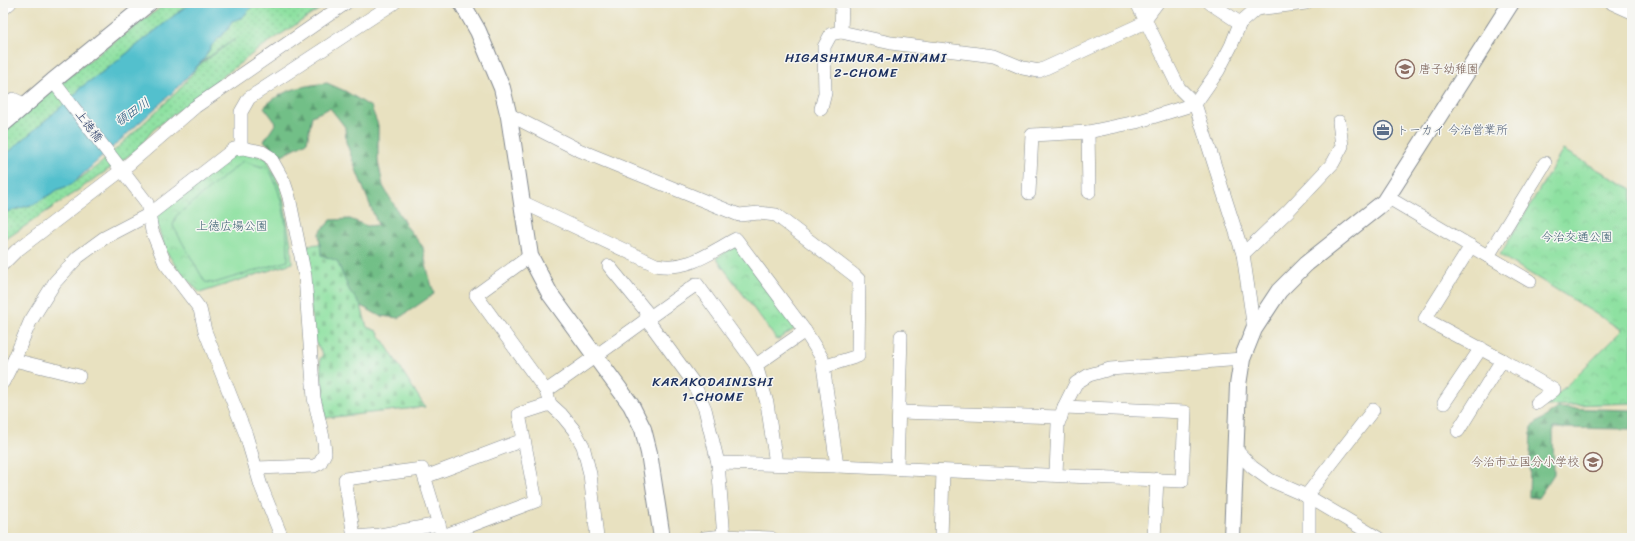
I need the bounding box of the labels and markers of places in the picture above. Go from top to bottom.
school or university icon: 唐子幼稚園 [1394,58,1416,80]
place label: 唐子幼稚園 [1419,58,1479,80]
office icon: トーカイ 今治営業所 [1372,119,1394,141]
place label: トーカイ 今治営業所 [1397,119,1508,141]
place label: 今治市立国分小学校 [1471,451,1579,473]
school or university icon: 今治市立国分小学校 [1582,451,1604,473]

